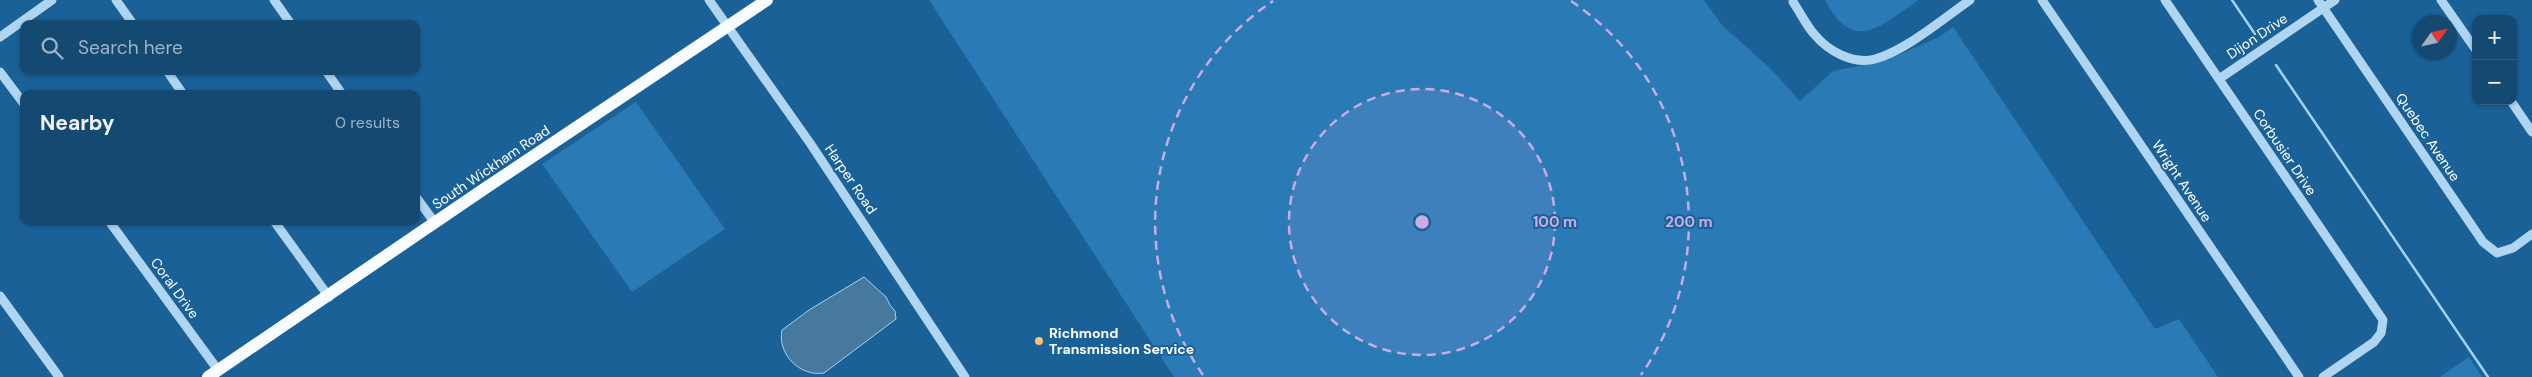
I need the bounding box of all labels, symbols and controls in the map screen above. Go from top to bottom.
street label: Dijon Drive [2223,9,2291,63]
north arrow [2412,15,2457,60]
map controls [2472,15,2517,105]
button: + [2472,15,2517,60]
search box [20,20,420,75]
icon: search [38,34,66,62]
text: Search here [78,35,183,60]
button: − [2472,60,2517,105]
street label: Quebec Avenue [2392,89,2464,185]
street label: Corbusier Drive [2249,105,2321,199]
text: Nearby [40,109,114,137]
text: 0 results [335,112,400,133]
street label: South Wickham Road [429,121,553,213]
street label: Wright Avenue [2148,137,2216,225]
street label: Harper Road [821,141,881,217]
text: 100 m [1533,212,1577,232]
text: 200 m [1665,212,1713,232]
centre of rings [1413,213,1431,231]
street label: Coral Drive [147,254,203,322]
place label: Richmond Transmission Service [1049,324,1194,358]
marker: Richmond Transmission Service [1033,335,1045,347]

